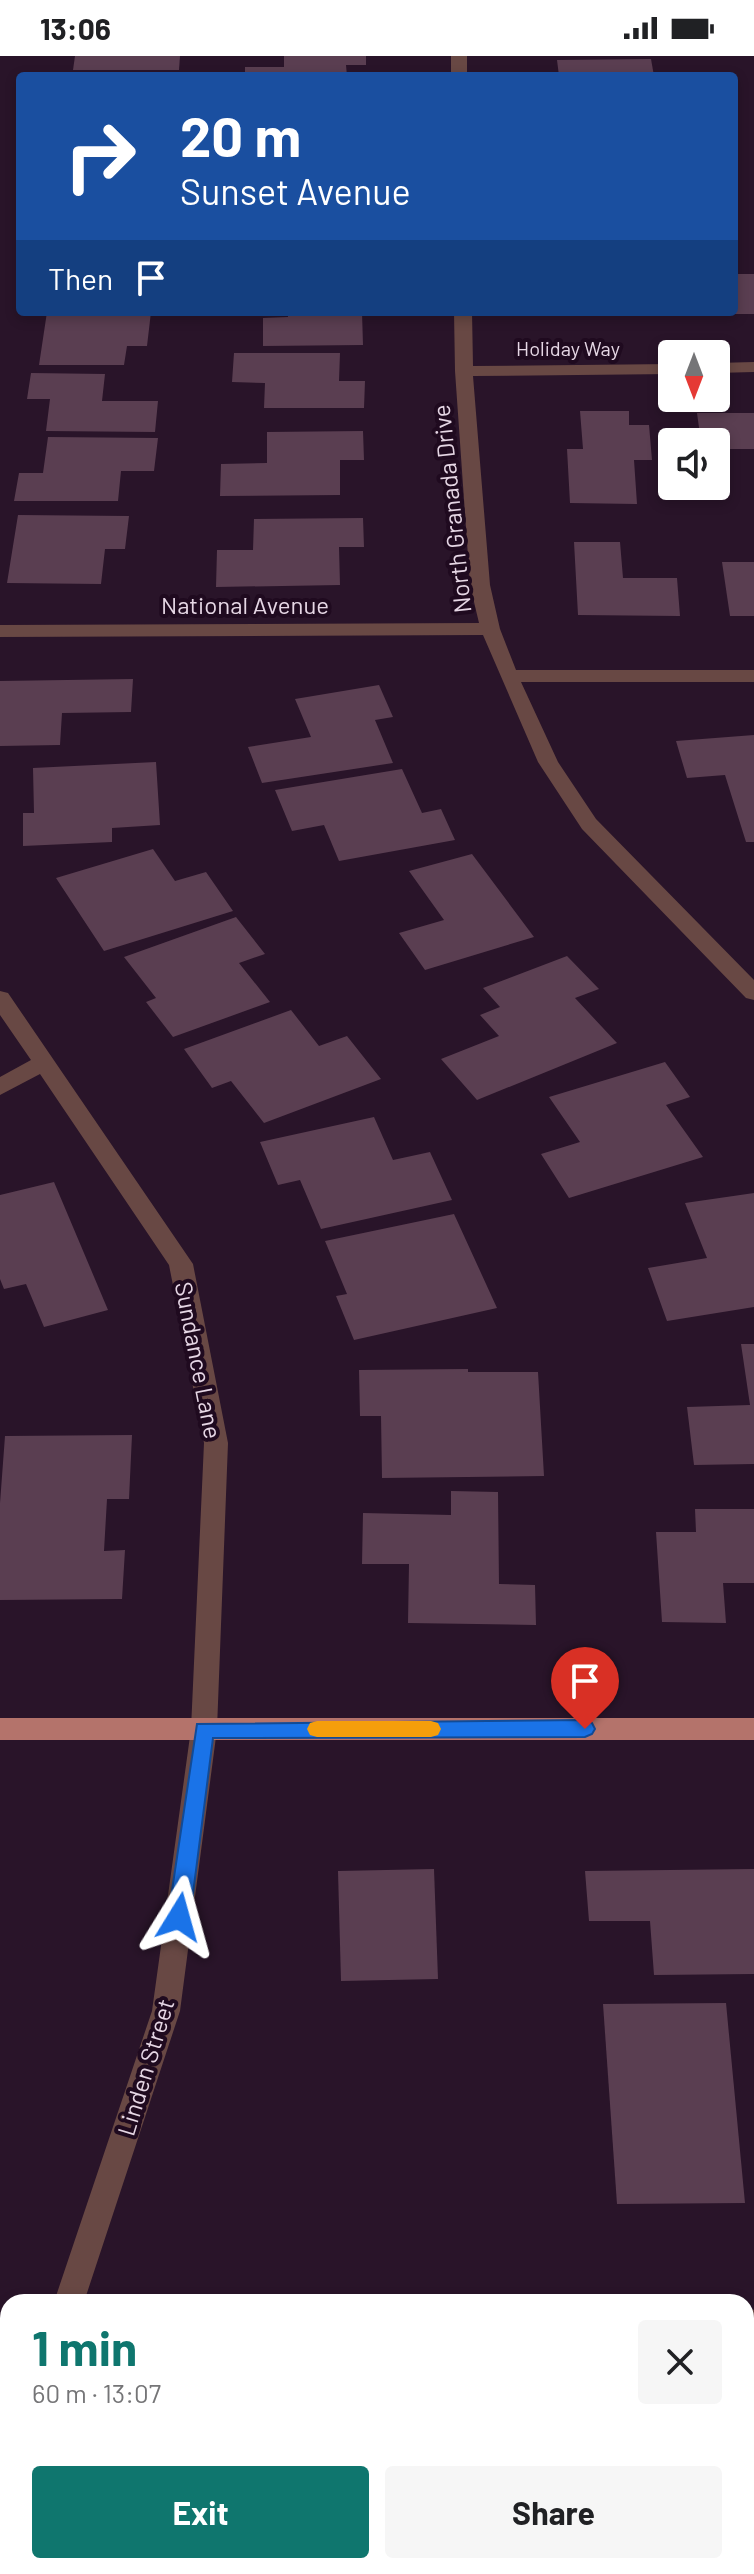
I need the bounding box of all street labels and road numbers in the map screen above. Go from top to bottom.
street label: Holiday Way [516,336,620,360]
street label: North Granada Drive [426,403,476,615]
street label: National Avenue [161,590,329,619]
street label: Sundance Lane [170,1279,228,1441]
street label: Linden Street [110,1995,180,2139]

